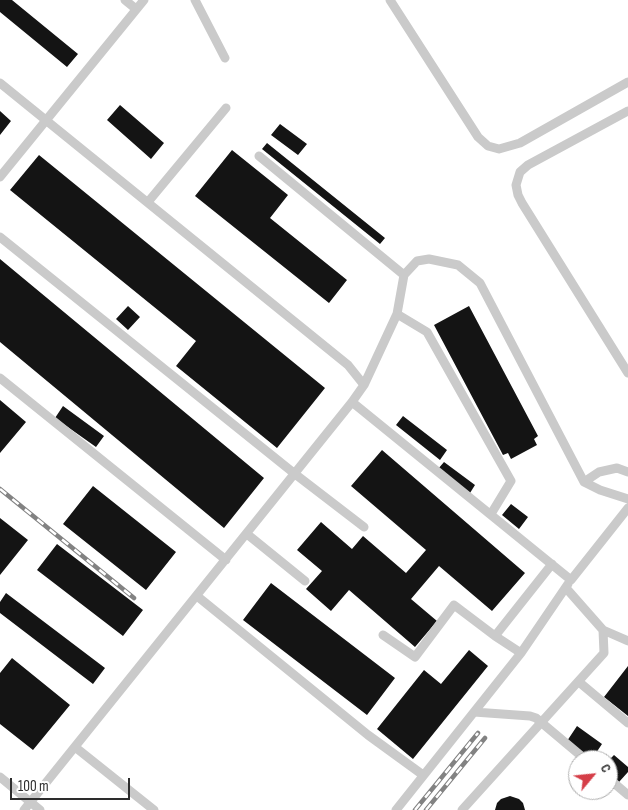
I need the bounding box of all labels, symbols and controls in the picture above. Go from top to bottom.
north arrow [568,750,618,800]
text: С [597,761,615,775]
scale bar [12,768,132,800]
text: 100 m [18,777,49,796]

